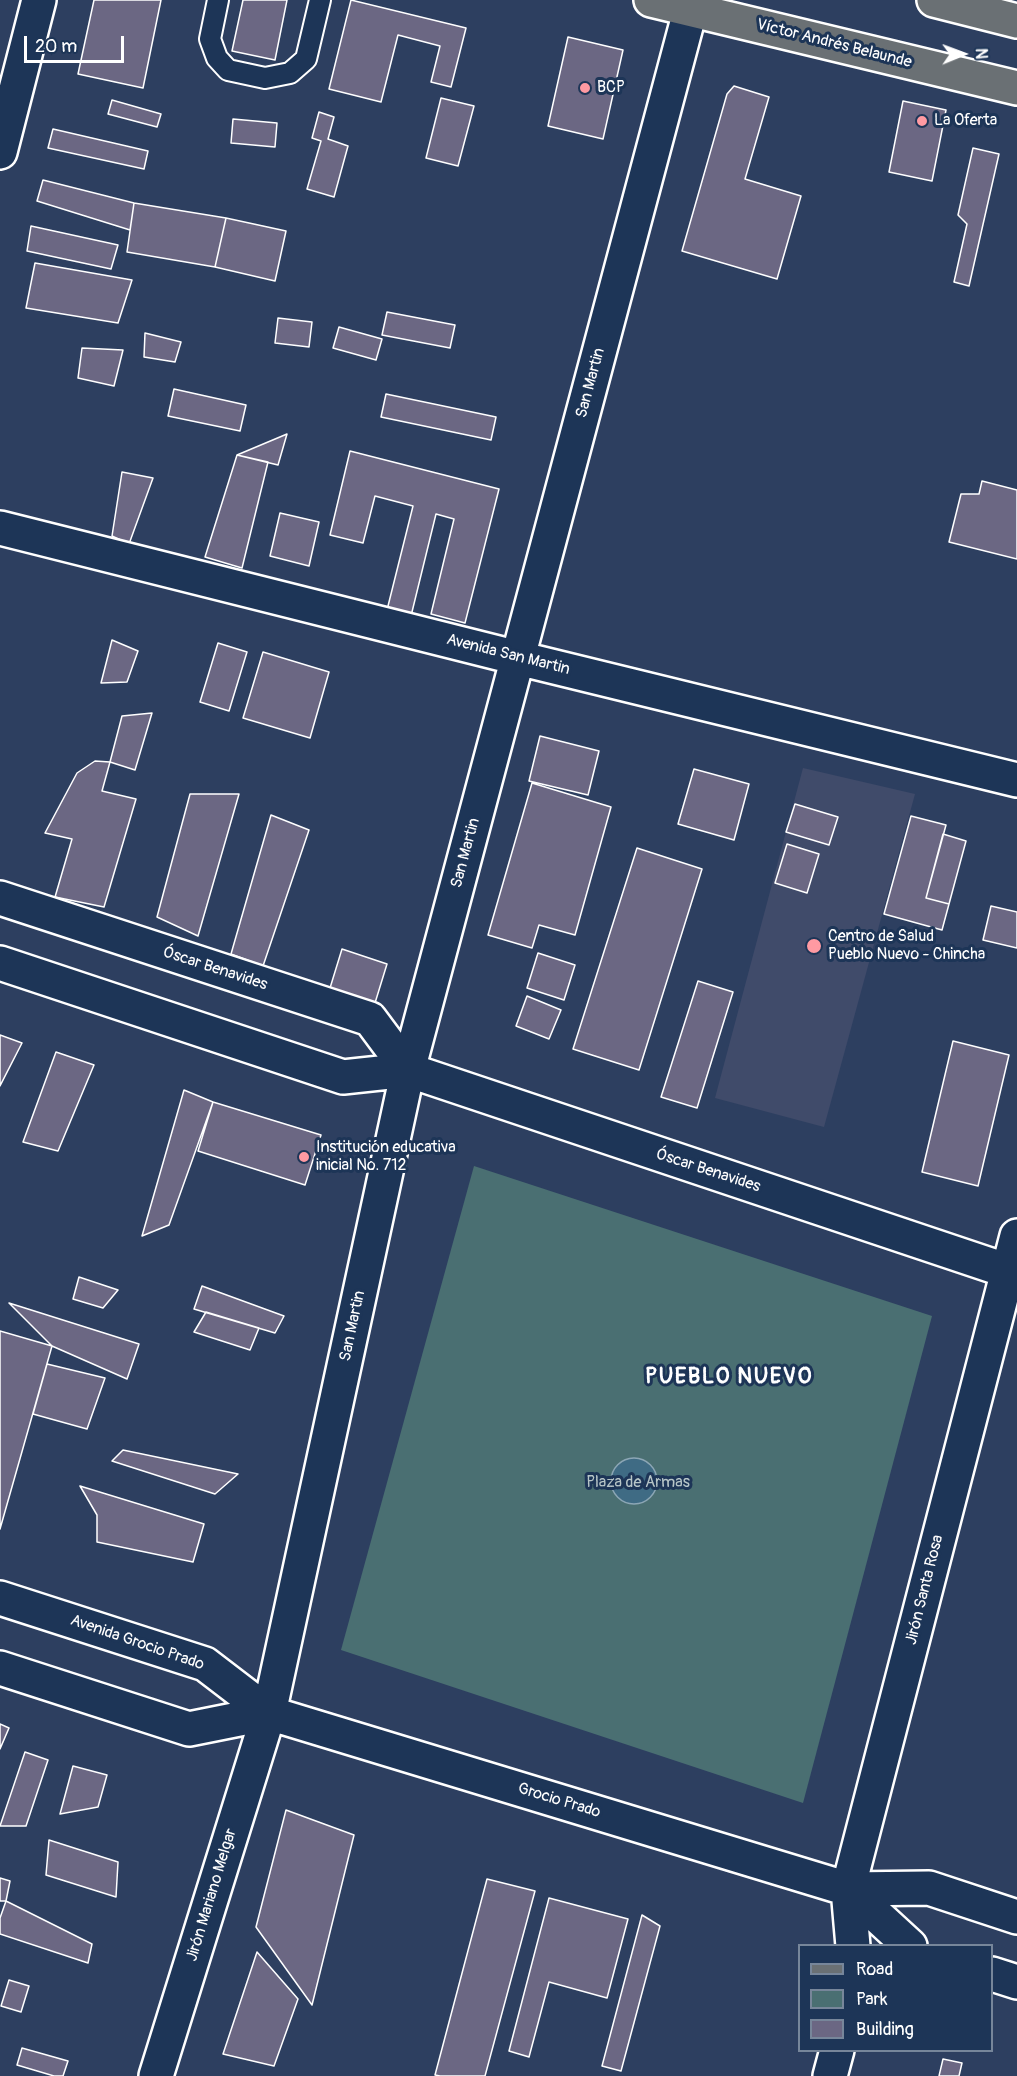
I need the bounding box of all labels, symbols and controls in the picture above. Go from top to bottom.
street label: Víctor Andrés Belaunde [754,15,914,73]
scale bar [27,24,128,62]
north arrow [933,24,993,84]
text: 20 m [35,35,77,58]
text: N [971,48,991,59]
place label: BCP [597,78,625,98]
marker: BCP [578,81,592,95]
place label: La Oferta [934,111,997,131]
marker: La Oferta [915,114,929,128]
street label: San Martin [572,346,610,420]
street label: Avenida San Martin [444,630,572,680]
street label: San Martin [447,816,485,890]
place label: Centro de Salud Pueblo Nuevo - Chincha [828,927,985,965]
marker: Centro de Salud Pueblo Nuevo - Chincha [805,937,823,955]
street label: Óscar Benavides [160,943,270,995]
place label: Institución educativa inicial No. 712 [316,1138,456,1176]
street label: Óscar Benavides [653,1145,763,1197]
marker: Institución educativa inicial No. 712 [297,1150,311,1164]
street label: San Martin [336,1289,370,1363]
district label: PUEBLO NUEVO [645,1364,813,1390]
park label: Plaza de Armas [586,1473,690,1493]
street label: Jirón Santa Rosa [902,1533,948,1647]
street label: Avenida Grocio Prado [68,1611,206,1675]
street label: Grocio Prado [515,1779,603,1823]
street label: Jirón Mariano Melgar [183,1826,241,1964]
legend [798,1944,993,2052]
text: Road [856,1958,893,1981]
text: Park [856,1988,888,2011]
text: Building [856,2018,914,2041]

